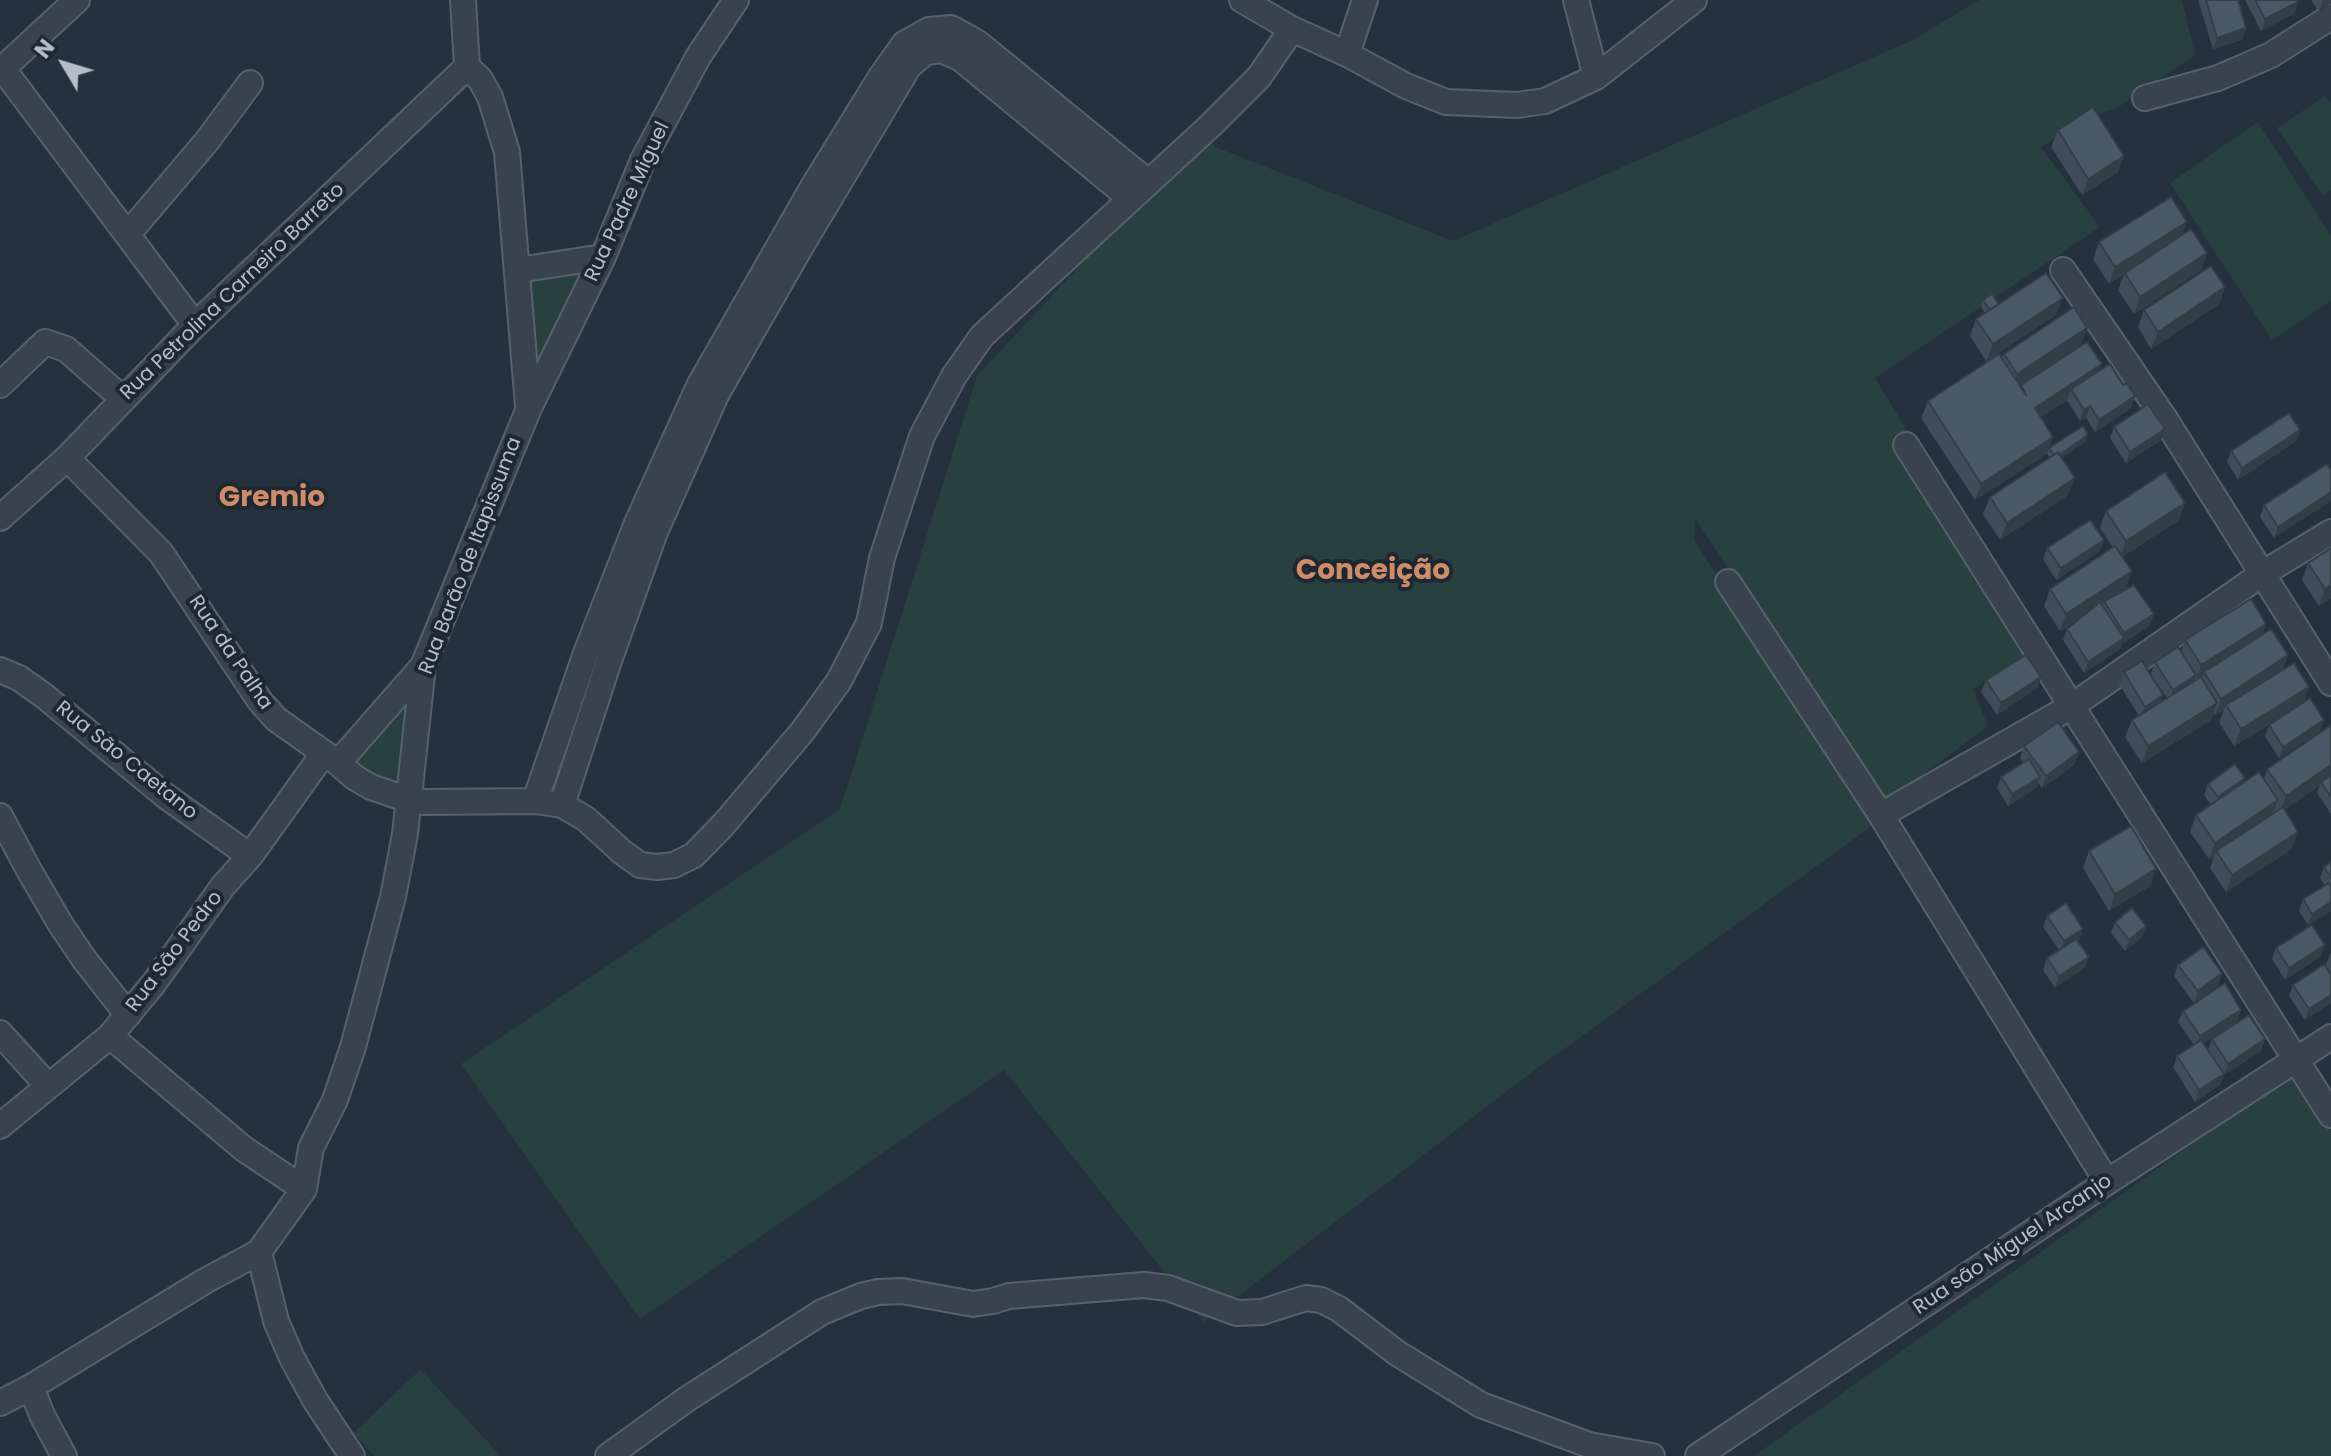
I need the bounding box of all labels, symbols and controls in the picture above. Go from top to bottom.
north arrow [24,24,104,104]
text: N [27,33,62,65]
street label: Rua Padre Miguel [580,118,676,286]
street label: Rua Petrolina Carneiro Barreto [116,178,350,406]
street label: Rua Barão de Itapissuma [415,434,527,678]
district label: Gremio [219,482,325,516]
district label: Conceição [1296,555,1450,589]
street label: Rua da Palha [183,591,277,715]
street label: Rua São Caetano [50,697,202,825]
street label: Rua São Pedro [122,887,228,1017]
street label: Rua são Miguel Arcanjo [1909,1170,2117,1320]

